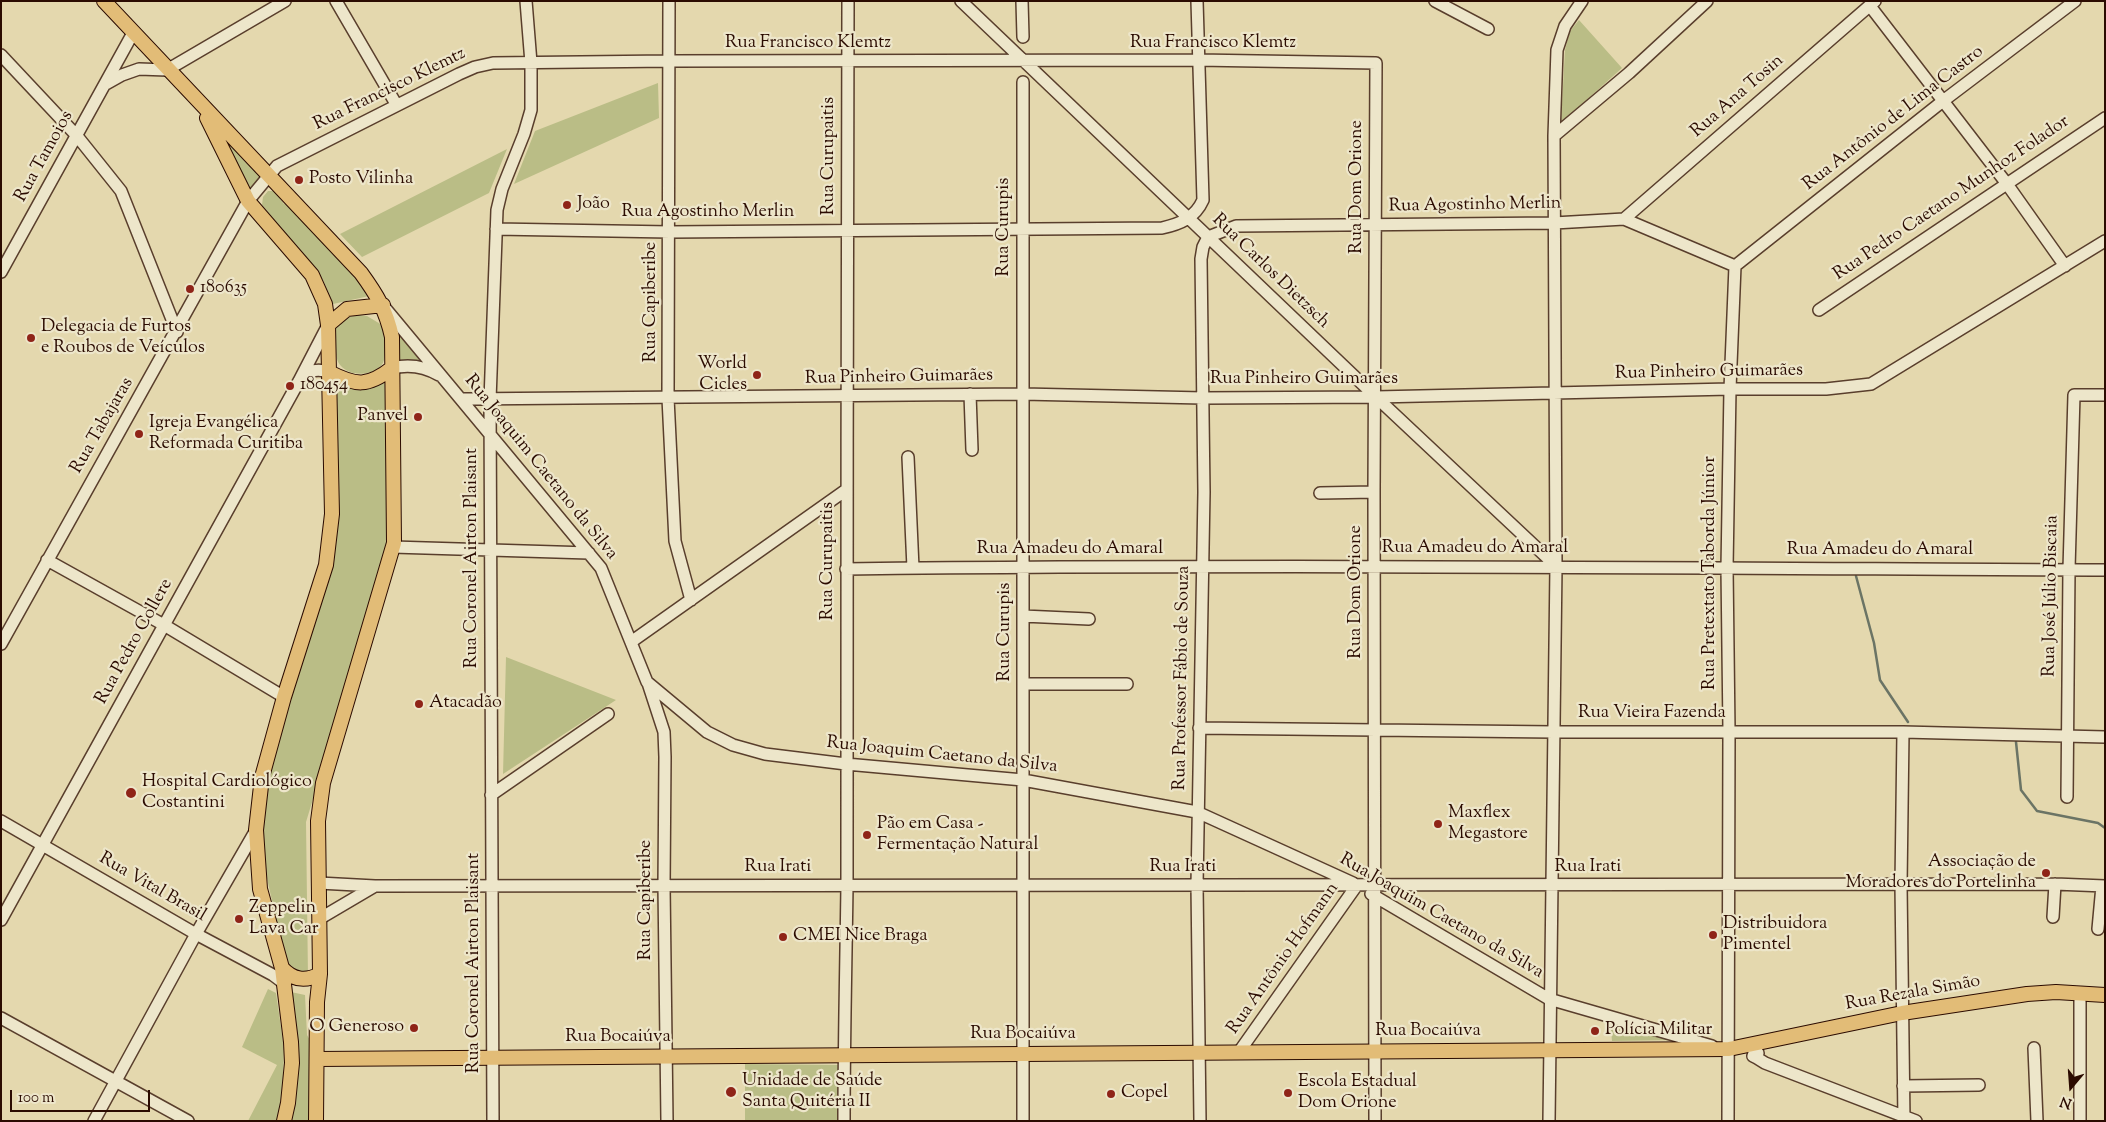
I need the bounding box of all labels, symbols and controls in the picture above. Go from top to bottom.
street label: Rua Francisco Klemtz [725,33,891,55]
street label: Rua Francisco Klemtz [1130,33,1296,55]
street label: Rua Antônio de Lima Castro [1800,42,1988,196]
street label: Rua Francisco Klemtz [311,44,469,136]
street label: Rua Ana Tosin [1687,51,1789,143]
street label: Rua Curupaitis [819,97,841,215]
street label: Rua Tamoios [11,108,79,206]
street label: Rua Pedro Caetano Munhoz Folador [1830,112,2074,286]
street label: Rua Dom Orione [1347,120,1369,254]
place label: Posto Vilinha [309,169,413,191]
marker: Posto Vilinha [293,174,305,186]
street label: Rua Curupis [994,178,1016,276]
place label: João [577,194,610,216]
street label: Rua Agostinho Merlin [1388,194,1562,218]
marker: João [561,199,573,211]
street label: Rua Agostinho Merlin [622,202,794,224]
street label: Rua Carlos Dietzsch [1207,210,1333,334]
street label: Rua Capiberibe [641,242,663,362]
place label: 180635 [200,278,247,300]
marker: 180635 [184,283,196,295]
place label: Delegacia de Furtos e Roubos de Veículos [41,317,205,359]
marker: Delegacia de Furtos e Roubos de Veículos [25,332,37,344]
place label: World Cicles [697,354,747,396]
street label: Rua Pinheiro Guimarães [1615,361,1803,385]
street label: Rua Pinheiro Guimarães [805,366,993,390]
marker: World Cicles [751,369,763,381]
street label: Rua Pinheiro Guimarães [1210,369,1398,391]
street label: Rua Joaquim Caetano da Silva [459,371,621,565]
street label: Rua Tabajaras [67,374,139,478]
place label: 180454 [300,375,348,397]
marker: 180454 [284,380,296,392]
place label: Panvel [357,406,408,428]
marker: Panvel [412,411,424,423]
place label: Igreja Evangélica Reformada Curitiba [149,413,303,456]
marker: Igreja Evangélica Reformada Curitiba [133,428,145,440]
street label: Rua Coronel Airton Plaisant [462,448,484,668]
street label: Rua Pretextato Taborda Júnior [1700,456,1722,690]
street label: Rua Curupaitis [818,502,840,620]
street label: Rua José Júlio Biscaia [2040,515,2064,677]
street label: Rua Dom Orione [1346,525,1368,659]
street label: Rua Amadeu do Amaral [1382,538,1568,560]
street label: Rua Amadeu do Amaral [977,539,1163,561]
street label: Rua Amadeu do Amaral [1787,540,1973,562]
street label: Rua Professor Fábio de Souza [1170,565,1196,791]
street label: Rua Pedro Collere [92,575,178,709]
street label: Rua Curupis [995,583,1017,681]
place label: Atacadão [429,693,502,715]
marker: Atacadão [413,698,425,710]
street label: Rua Vieira Fazenda [1578,703,1726,725]
street label: Rua Joaquim Caetano da Silva [826,733,1058,779]
place label: Hospital Cardiológico Costantini [142,772,312,814]
marker: Hospital Cardiológico Costantini [124,786,138,800]
place label: Maxflex Megastore [1448,803,1528,846]
place label: Pão em Casa - Fermentação Natural [877,814,1038,856]
marker: Maxflex Megastore [1432,818,1444,830]
marker: Pão em Casa - Fermentação Natural [861,829,873,841]
street label: Rua Capiberibe [636,840,658,960]
street label: Rua Vital Brasil [95,849,209,927]
street label: Rua Joaquim Caetano da Silva [1335,850,1547,984]
place label: Associação de Moradores do Portelinha [1845,852,2036,894]
street label: Rua Coronel Airton Plaisant [464,853,486,1073]
street label: Rua Irati [745,857,811,879]
street label: Rua Irati [1150,857,1216,879]
street label: Rua Irati [1555,857,1621,879]
marker: Associação de Moradores do Portelinha [2040,867,2052,879]
street label: Rua Antônio Hofmann [1224,879,1344,1039]
place label: Zeppelin Lava Car [249,898,318,941]
marker: Zeppelin Lava Car [233,913,245,925]
place label: Distribuidora Pimentel [1723,914,1827,956]
place label: CMEI Nice Braga [793,926,928,948]
marker: Distribuidora Pimentel [1707,929,1719,941]
marker: CMEI Nice Braga [777,931,789,943]
street label: Rua Rezala Simão [1844,972,1982,1016]
place label: O Generoso [309,1017,404,1039]
place label: Polícia Militar [1605,1020,1712,1042]
street label: Rua Bocaiúva [1375,1021,1481,1043]
marker: O Generoso [408,1022,420,1034]
street label: Rua Bocaiúva [970,1024,1076,1046]
marker: Polícia Militar [1589,1025,1601,1037]
street label: Rua Bocaiúva [565,1027,671,1049]
north arrow [2046,1062,2096,1112]
place label: Unidade de Saúde Santa Quitéria II [742,1071,882,1114]
place label: Escola Estadual Dom Orione [1298,1072,1417,1114]
scale bar [12,1080,152,1112]
place label: Copel [1121,1083,1168,1105]
marker: Unidade de Saúde Santa Quitéria II [724,1085,738,1099]
marker: Escola Estadual Dom Orione [1282,1087,1294,1099]
text: 100 m [18,1088,54,1109]
marker: Copel [1105,1088,1117,1100]
text: N [2058,1090,2075,1113]

